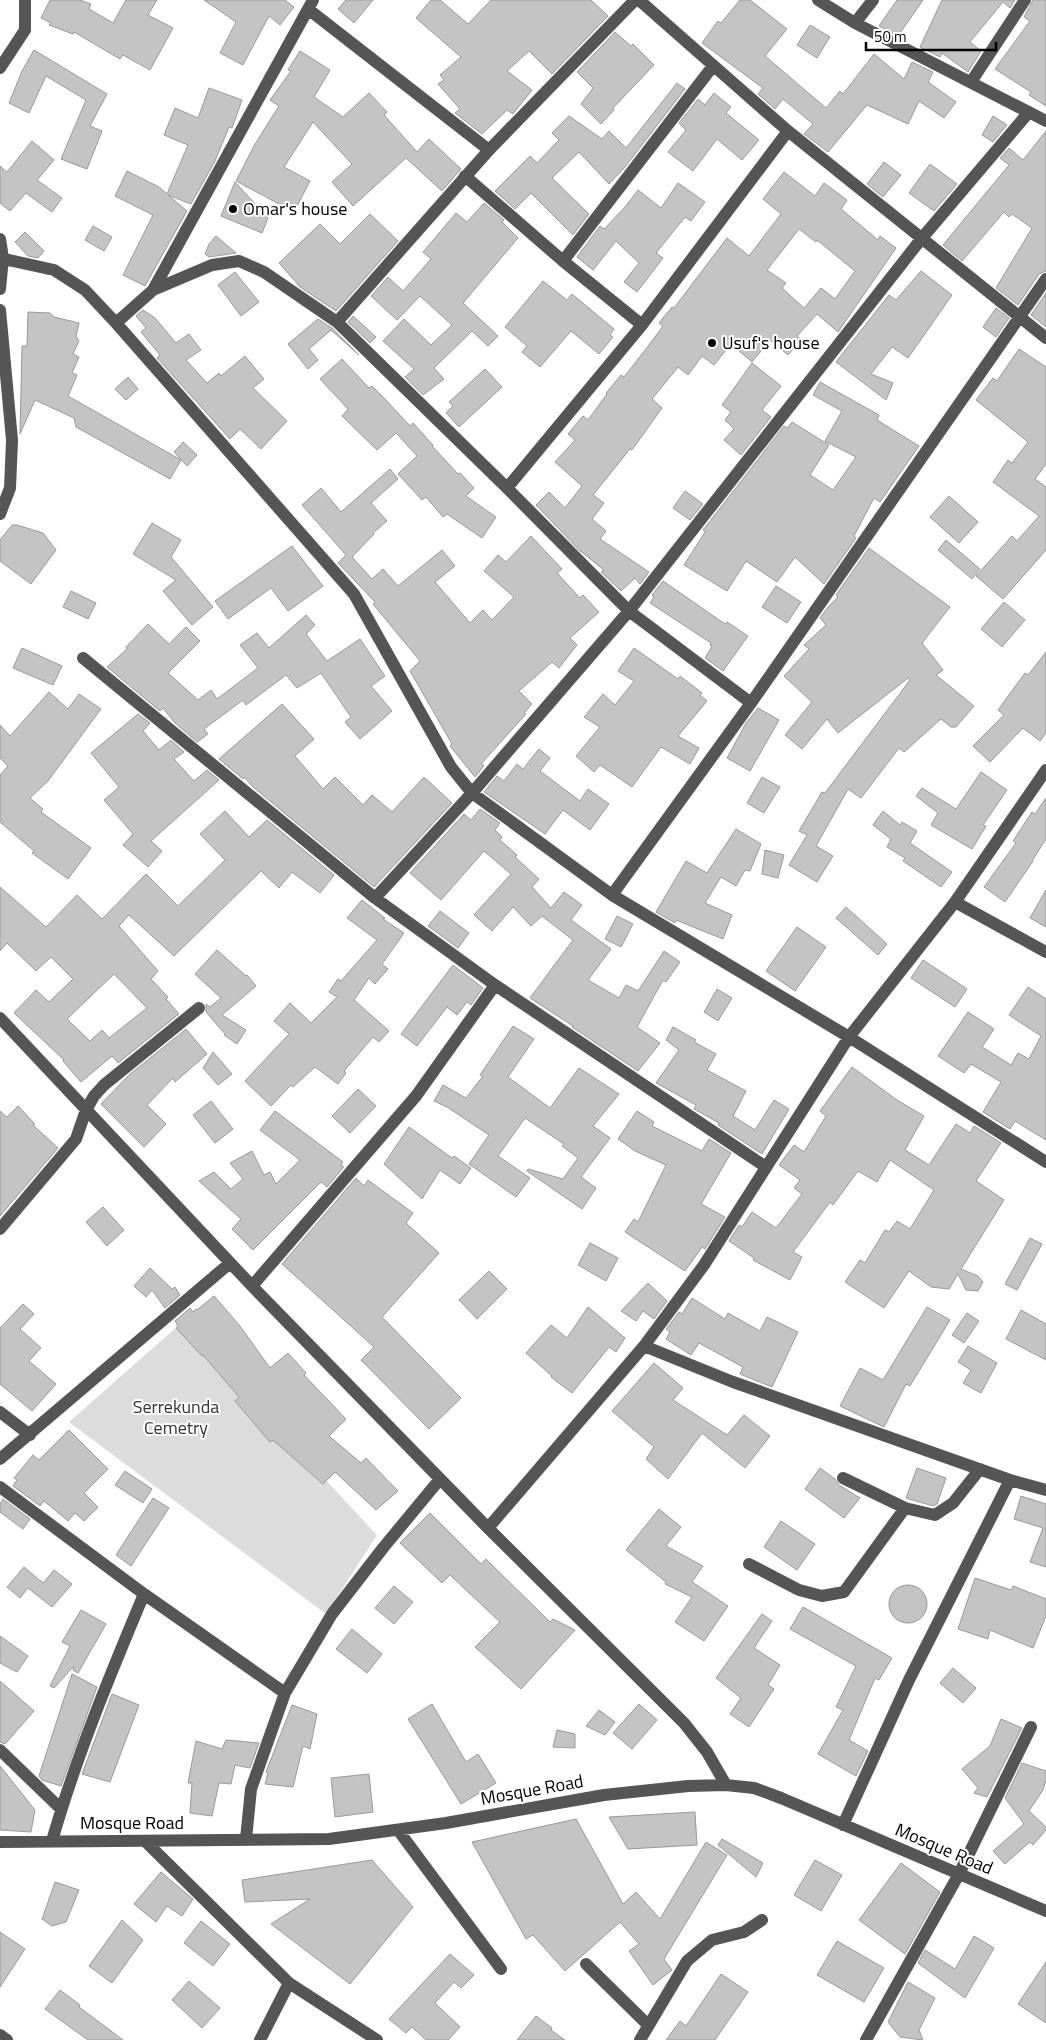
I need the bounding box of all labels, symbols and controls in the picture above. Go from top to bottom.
scale bar [866,20,996,52]
text: 50 m [874,25,907,48]
place label: Omar's house [243,195,347,222]
marker: Omar's house [227,203,239,215]
place label: Usuf's house [722,329,820,356]
marker: Usuf's house [706,337,718,349]
park label: Serrekunda Cemetry [133,1393,219,1441]
street label: Mosque Road [478,1767,585,1812]
street label: Mosque Road [80,1809,184,1836]
street label: Mosque Road [891,1816,997,1881]

